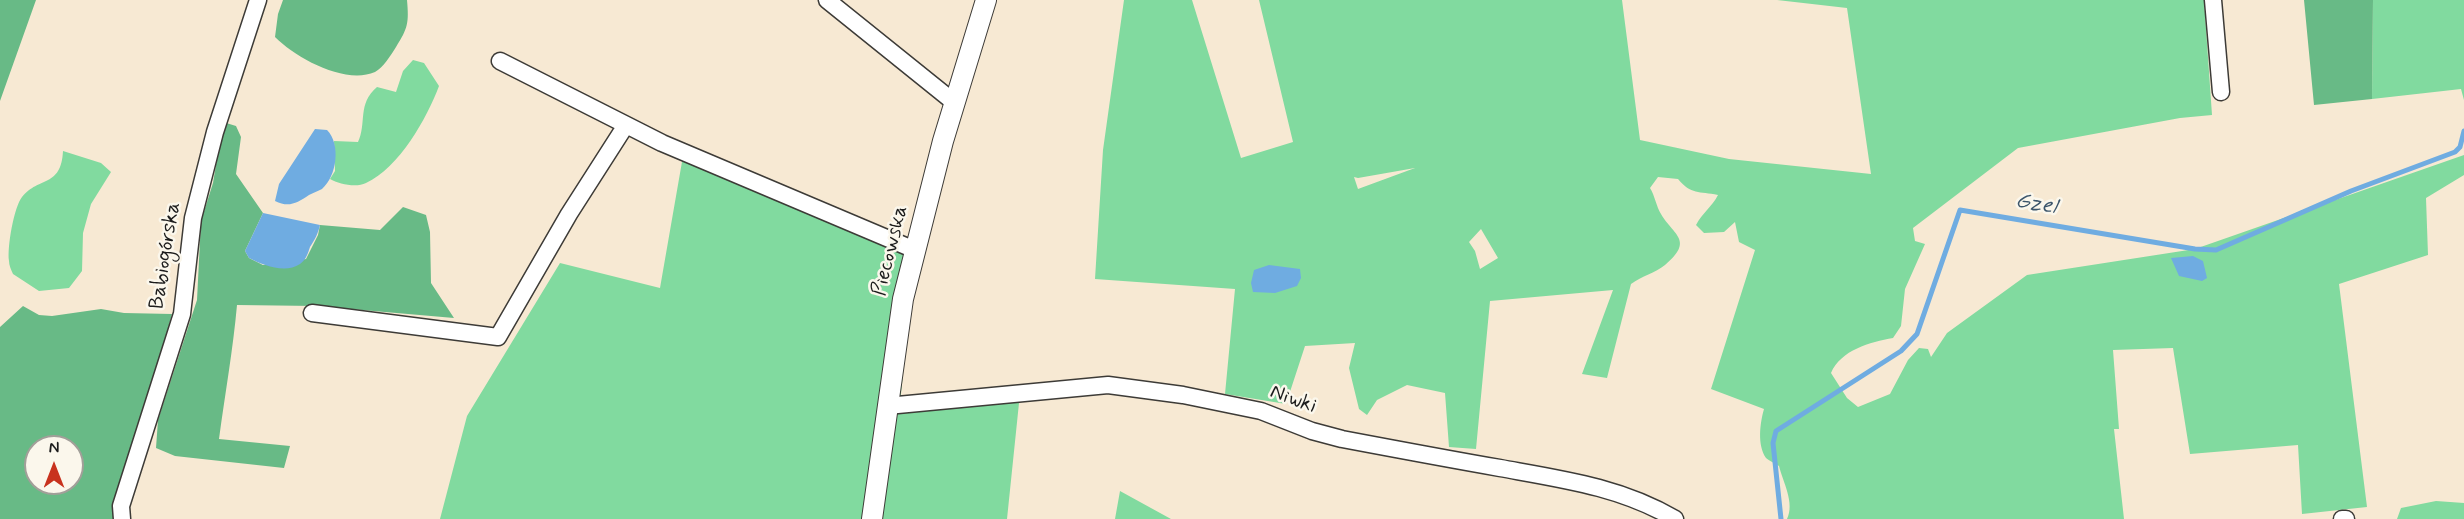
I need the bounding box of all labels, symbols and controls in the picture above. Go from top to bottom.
water label: Gzel [2013,189,2059,221]
street label: Babiogórska [145,201,187,311]
street label: Piecowska [868,203,914,299]
street label: Niwki [1266,380,1320,420]
north arrow [24,435,84,495]
text: N [49,438,59,459]

